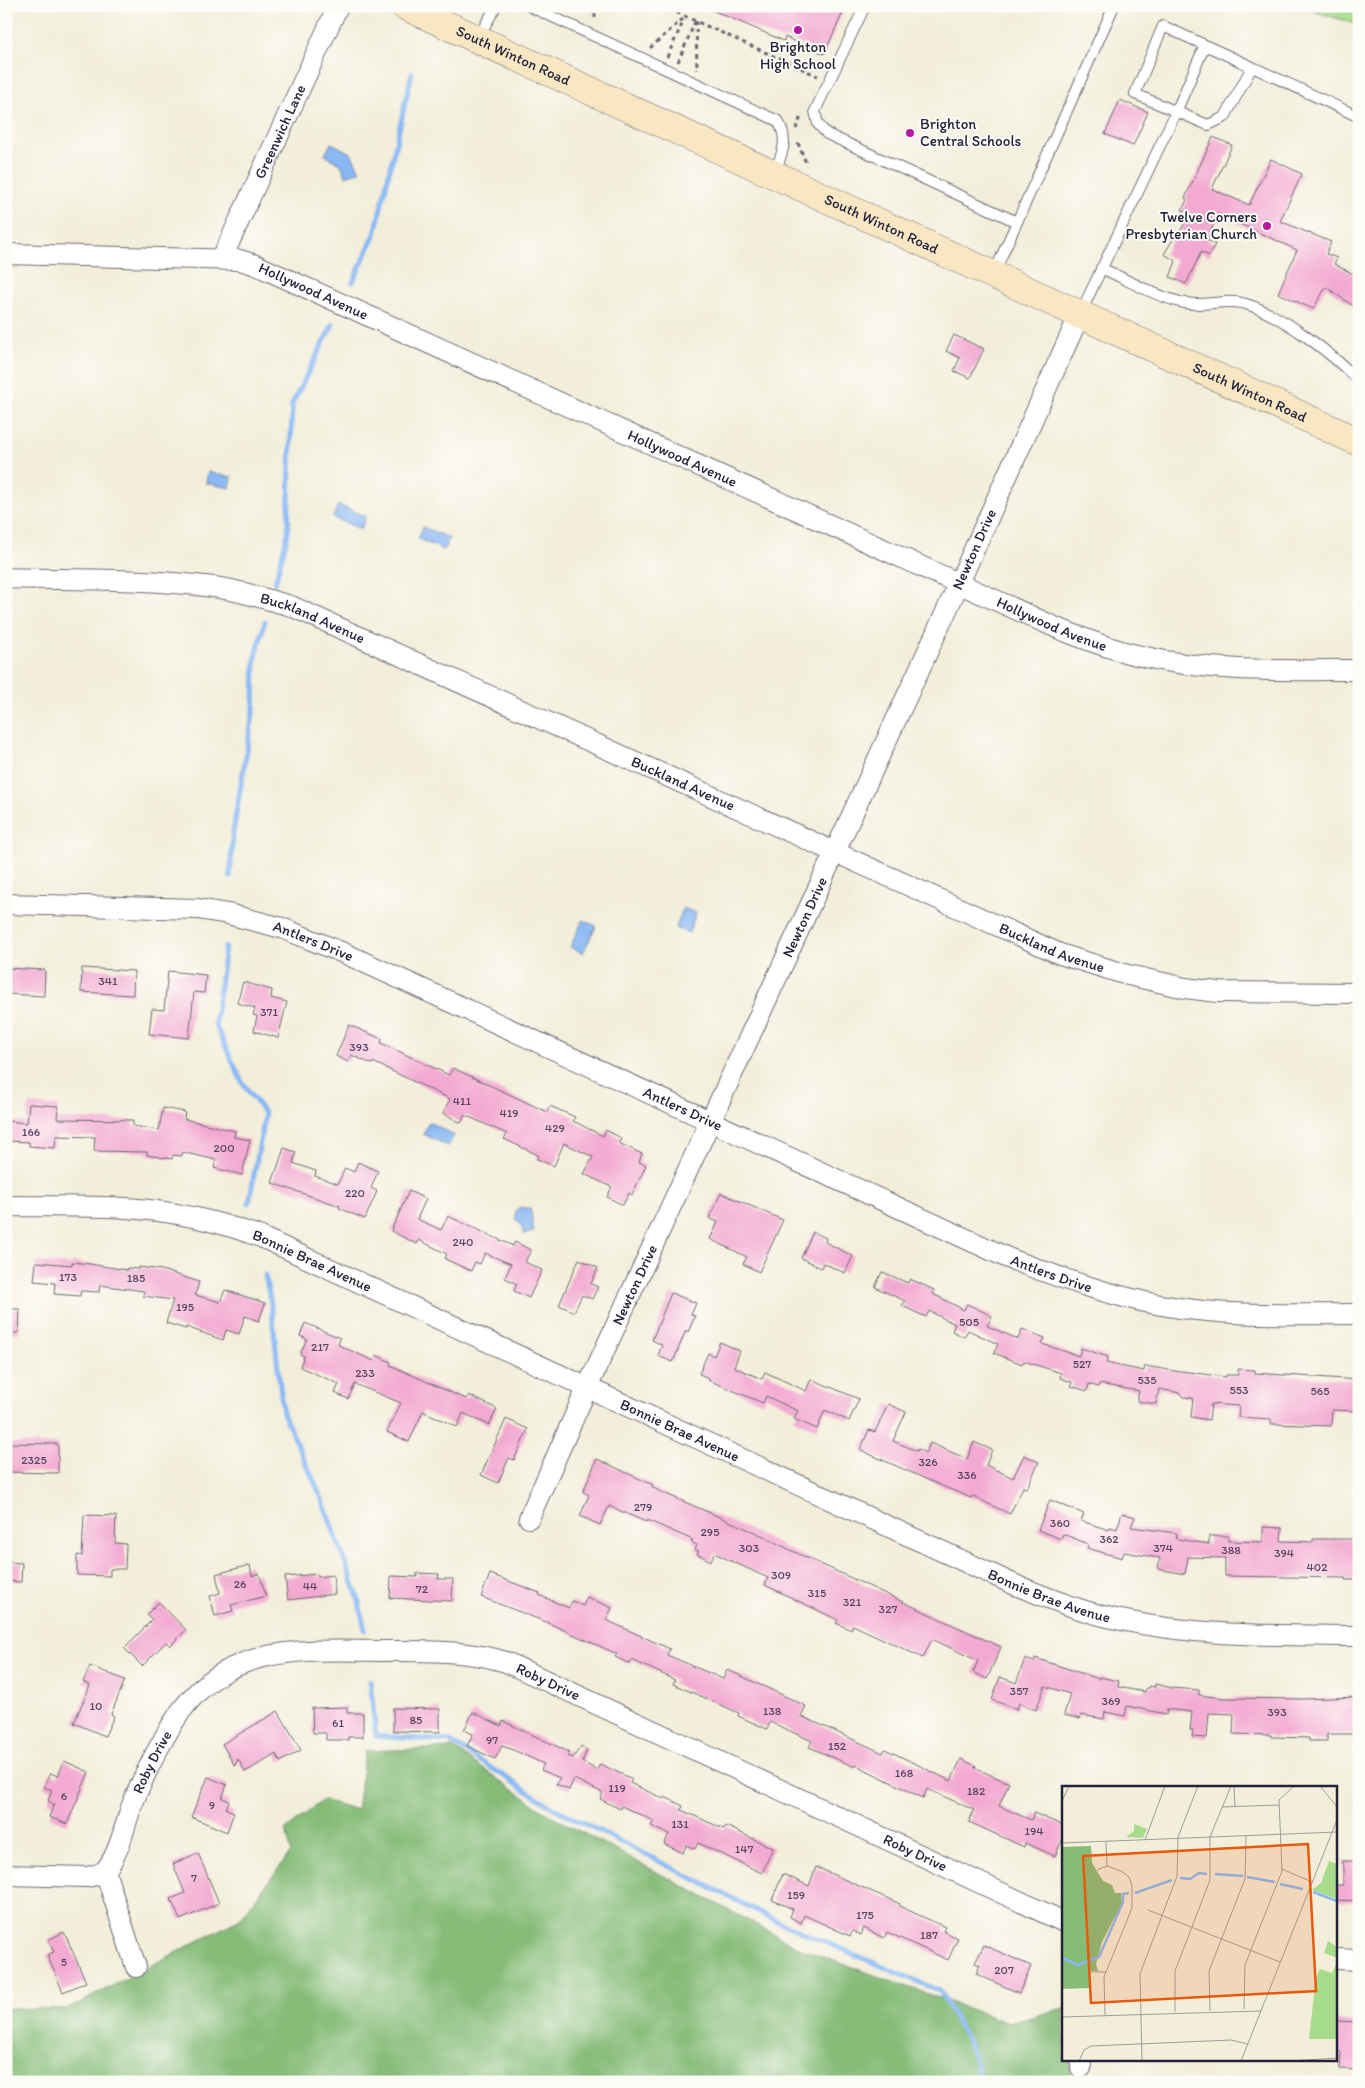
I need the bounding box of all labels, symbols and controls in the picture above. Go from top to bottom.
street label: South Winton Road [453,22,573,89]
marker: Brighton High School [792,24,804,36]
place label: Brighton High School [760,38,837,73]
street label: Greenwich Lane [251,82,310,182]
place label: Brighton Central Schools [920,115,1022,150]
marker: Brighton Central Schools [904,127,916,139]
street label: South Winton Road [822,190,942,258]
place label: Twelve Corners Presbyterian Church [1125,208,1257,243]
marker: Twelve Corners Presbyterian Church [1261,220,1273,232]
street label: Hollywood Avenue [256,258,371,324]
street label: South Winton Road [1190,358,1310,426]
street label: Hollywood Avenue [625,426,740,491]
street label: Newton Drive [948,506,1000,593]
street label: Buckland Avenue [258,589,368,647]
street label: Hollywood Avenue [994,593,1109,655]
street label: Buckland Avenue [628,752,738,815]
street label: Newton Drive [778,874,831,960]
street label: Antlers Drive [271,917,356,965]
street label: Buckland Avenue [996,919,1107,976]
house number: 341 [98,974,118,988]
house number: 371 [260,1005,278,1019]
house number: 393 [349,1040,369,1054]
street label: Antlers Drive [640,1083,725,1135]
house number: 411 [453,1094,472,1108]
house number: 419 [499,1106,519,1120]
house number: 429 [545,1121,565,1135]
house number: 166 [22,1125,40,1139]
house number: 200 [213,1141,235,1155]
house number: 220 [345,1186,365,1200]
street label: Bonnie Brae Avenue [250,1226,375,1296]
house number: 240 [453,1235,473,1249]
street label: Newton Drive [608,1242,661,1328]
street label: Antlers Drive [1008,1251,1094,1296]
house number: 173 [59,1270,77,1284]
house number: 185 [127,1271,145,1285]
house number: 195 [176,1300,194,1314]
house number: 505 [959,1315,979,1329]
house number: 217 [311,1340,329,1354]
house number: 527 [1073,1357,1091,1371]
house number: 233 [355,1366,375,1380]
house number: 535 [1137,1373,1157,1387]
house number: 553 [1229,1383,1249,1397]
house number: 565 [1311,1384,1329,1398]
street label: Bonnie Brae Avenue [617,1395,742,1466]
house number: 2325 [21,1453,47,1467]
house number: 326 [918,1455,938,1469]
house number: 336 [957,1468,977,1482]
house number: 279 [634,1500,652,1514]
house number: 360 [1050,1516,1070,1530]
house number: 295 [701,1525,719,1539]
house number: 362 [1099,1532,1119,1546]
house number: 303 [739,1541,760,1555]
house number: 374 [1153,1541,1173,1555]
house number: 388 [1221,1543,1241,1557]
house number: 394 [1274,1546,1294,1560]
house number: 402 [1307,1560,1328,1574]
street label: Bonnie Brae Avenue [985,1565,1112,1626]
house number: 309 [771,1568,791,1582]
house number: 26 [234,1577,246,1591]
house number: 44 [303,1579,317,1593]
house number: 72 [416,1582,429,1596]
house number: 315 [808,1586,826,1600]
house number: 321 [843,1595,862,1609]
house number: 327 [879,1602,897,1616]
street label: Roby Drive [513,1659,583,1704]
house number: 357 [1010,1684,1028,1698]
house number: 369 [1101,1694,1121,1708]
house number: 10 [90,1699,102,1713]
house number: 138 [763,1704,782,1718]
house number: 393 [1267,1705,1287,1719]
house number: 85 [410,1713,422,1727]
house number: 61 [332,1716,344,1730]
street label: Roby Drive [129,1727,176,1796]
house number: 97 [486,1733,498,1747]
house number: 152 [828,1739,847,1753]
house number: 168 [895,1766,914,1780]
house number: 119 [608,1781,626,1795]
house number: 182 [967,1784,986,1798]
inset map [1062,1786,1338,2060]
house number: 6 [61,1789,67,1803]
house number: 9 [209,1798,215,1812]
house number: 131 [671,1817,689,1831]
house number: 194 [1024,1824,1044,1838]
street label: Roby Drive [880,1830,950,1875]
house number: 147 [735,1842,753,1856]
house number: 7 [191,1871,197,1885]
house number: 159 [787,1888,805,1902]
house number: 175 [856,1908,874,1922]
house number: 187 [920,1928,938,1942]
house number: 5 [61,1955,67,1969]
house number: 207 [994,1963,1014,1977]

